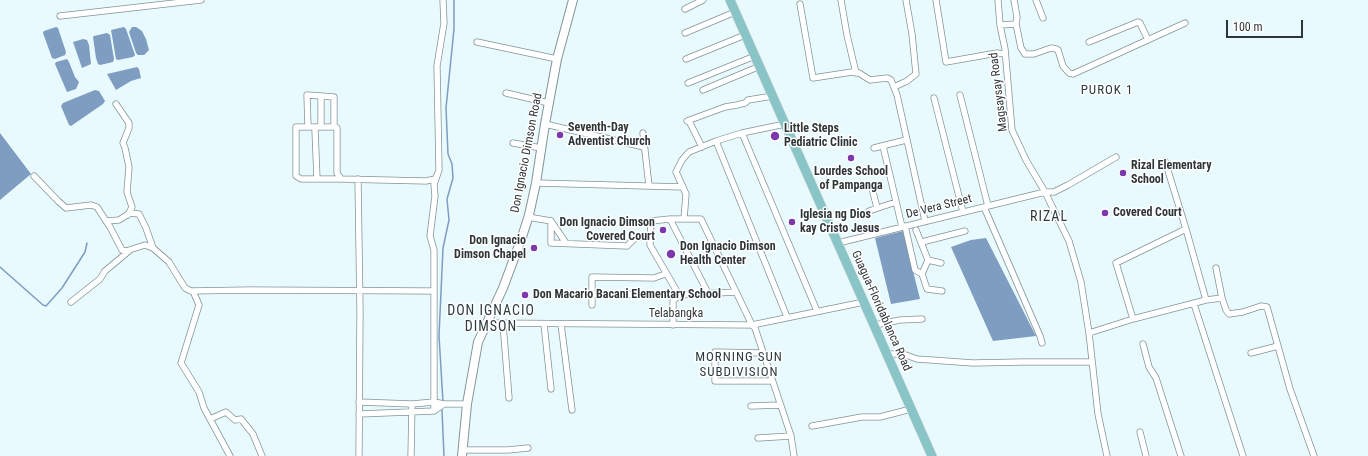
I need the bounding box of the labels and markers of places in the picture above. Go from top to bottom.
place label: Seventh-Day Adventist Church [568,121,651,149]
place label: Little Steps Pediatric Clinic [784,122,857,150]
marker: Seventh-Day Adventist Church [555,130,565,140]
marker: Little Steps Pediatric Clinic [769,130,781,142]
marker: Lourdes School of Pampanga [846,153,856,163]
place label: Rizal Elementary School [1131,159,1211,187]
place label: Lourdes School of Pampanga [814,165,888,193]
marker: Rizal Elementary School [1118,168,1128,178]
place label: Covered Court [1113,206,1182,220]
place label: Iglesia ng Dios kay Cristo Jesus [800,208,879,236]
marker: Covered Court [1100,208,1110,218]
place label: Don Ignacio Dimson Covered Court [559,216,655,244]
marker: Iglesia ng Dios kay Cristo Jesus [787,217,797,227]
marker: Don Ignacio Dimson Covered Court [658,225,668,235]
place label: Don Ignacio Dimson Chapel [454,234,526,262]
place label: Don Ignacio Dimson Health Center [680,240,776,268]
marker: Don Ignacio Dimson Chapel [529,243,539,253]
marker: Don Ignacio Dimson Health Center [665,248,677,260]
place label: Don Macario Bacani Elementary School [533,288,721,302]
marker: Don Macario Bacani Elementary School [520,290,530,300]

